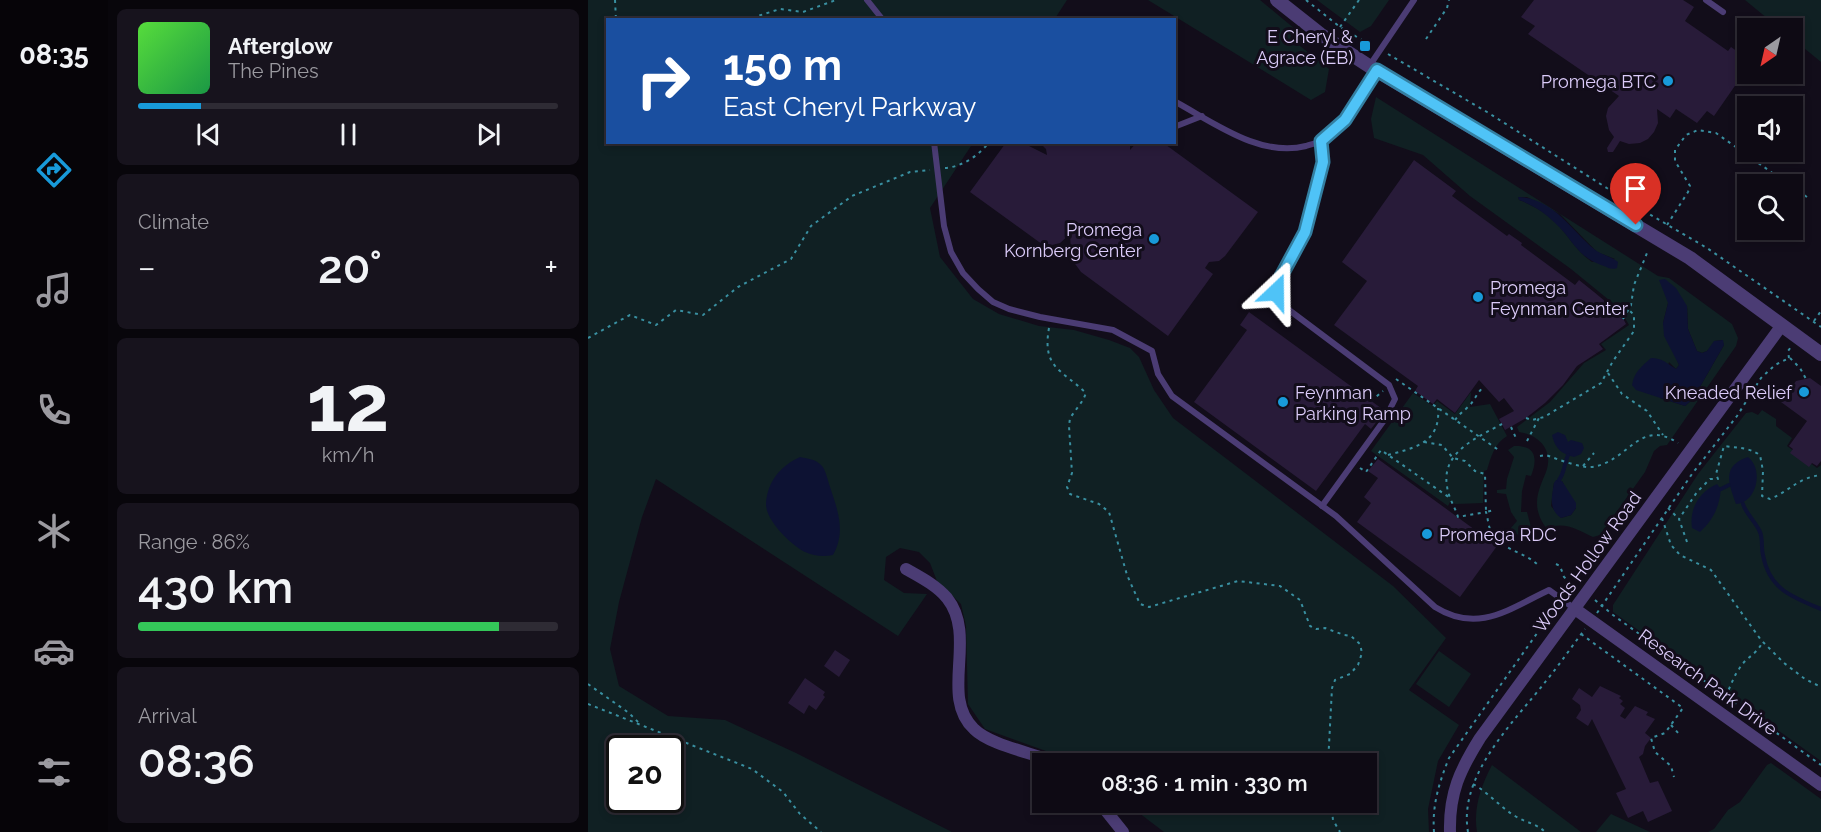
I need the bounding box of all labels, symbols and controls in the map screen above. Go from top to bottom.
north arrow [1737,18,1803,84]
map controls [1737,18,1803,240]
place label: E Cheryl & Agrace (EB) [1256,26,1353,68]
text: Afterglow [228,33,333,59]
text: 08:35 [19,39,89,70]
marker: E Cheryl & Agrace (EB) [1358,39,1372,53]
text: 150 m [723,41,842,90]
icon: right [624,42,702,120]
text: The Pines [228,59,319,83]
place label: Promega BTC [1541,71,1656,92]
marker: Promega BTC [1661,74,1675,88]
text: East Cheryl Parkway [723,91,976,122]
button: sound [1737,96,1803,162]
icon: previous [192,118,225,151]
icon: pause [332,118,365,151]
icon: next [472,118,505,151]
icon: directions [33,149,75,191]
pin [1610,163,1661,225]
icon: arrive [1619,172,1652,205]
button: search [1737,174,1803,240]
text: Climate [138,210,209,234]
place label: Promega Kornberg Center [1004,219,1143,261]
marker: Promega Kornberg Center [1147,232,1161,246]
text: 20° [318,241,382,294]
text: − [138,248,156,287]
text: + [544,248,558,287]
position arrow [1244,260,1308,324]
icon: music [33,269,75,311]
place label: Promega Feynman Center [1490,277,1629,319]
marker: Promega Feynman Center [1471,290,1485,304]
text: 12 [307,358,389,449]
place label: Feynman Parking Ramp [1295,382,1411,424]
place label: Kneaded Relief [1665,382,1793,403]
marker: Kneaded Relief [1797,385,1811,399]
icon: phone [33,389,75,431]
marker: Feynman Parking Ramp [1276,395,1290,409]
text: km/h [322,443,374,467]
street label: Woods Hollow Road [1529,487,1645,637]
icon: climate [33,510,75,552]
place label: Promega RDC [1439,524,1557,545]
marker: Promega RDC [1420,527,1434,541]
text: Range · 86% [138,530,250,554]
text: 430 km [138,561,293,614]
street label: Research Park Drive [1635,625,1782,740]
icon: car [33,630,75,672]
text: Arrival [138,704,197,728]
text: 08:36 [138,735,255,788]
speed limit sign: 20 [606,735,684,813]
icon: filters [33,751,75,793]
text: 08:36 · 1 min · 330 m [1101,770,1308,796]

